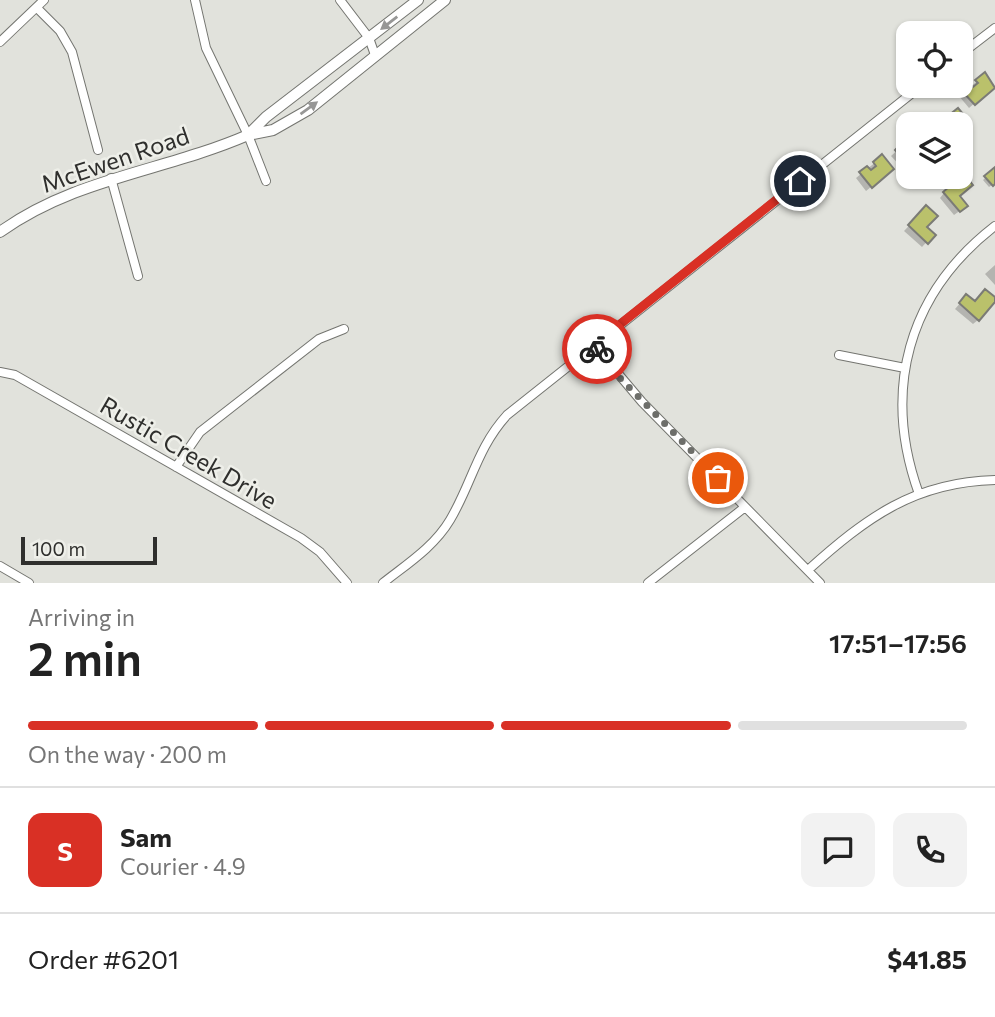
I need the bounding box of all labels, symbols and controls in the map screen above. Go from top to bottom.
one-way arrow [380,16,398,31]
map controls [896,21,973,189]
button: locate [896,21,973,98]
one-way arrow [300,101,318,115]
button: layers [896,112,973,189]
street label: McEwen Road [37,120,193,198]
pin [770,151,830,211]
icon: home [781,162,819,200]
courier [562,314,632,384]
icon: bike [578,330,616,368]
street label: Rustic Creek Drive [95,390,283,514]
pin [688,448,748,508]
icon: bag [699,459,737,497]
scale bar [21,534,158,566]
text: 100 m [32,537,85,560]
text: Arriving in [28,603,135,631]
text: 17:51–17:56 [829,627,967,658]
text: 2 min [28,629,142,685]
text: On the way · 200 m [28,740,227,768]
button: chat [801,813,875,887]
button: phone [893,813,967,887]
text: Sam [120,821,172,852]
text: S [57,835,73,866]
text: Courier · 4.9 [120,852,246,880]
text: Order #6201 [28,943,179,974]
text: $41.85 [887,943,967,974]

